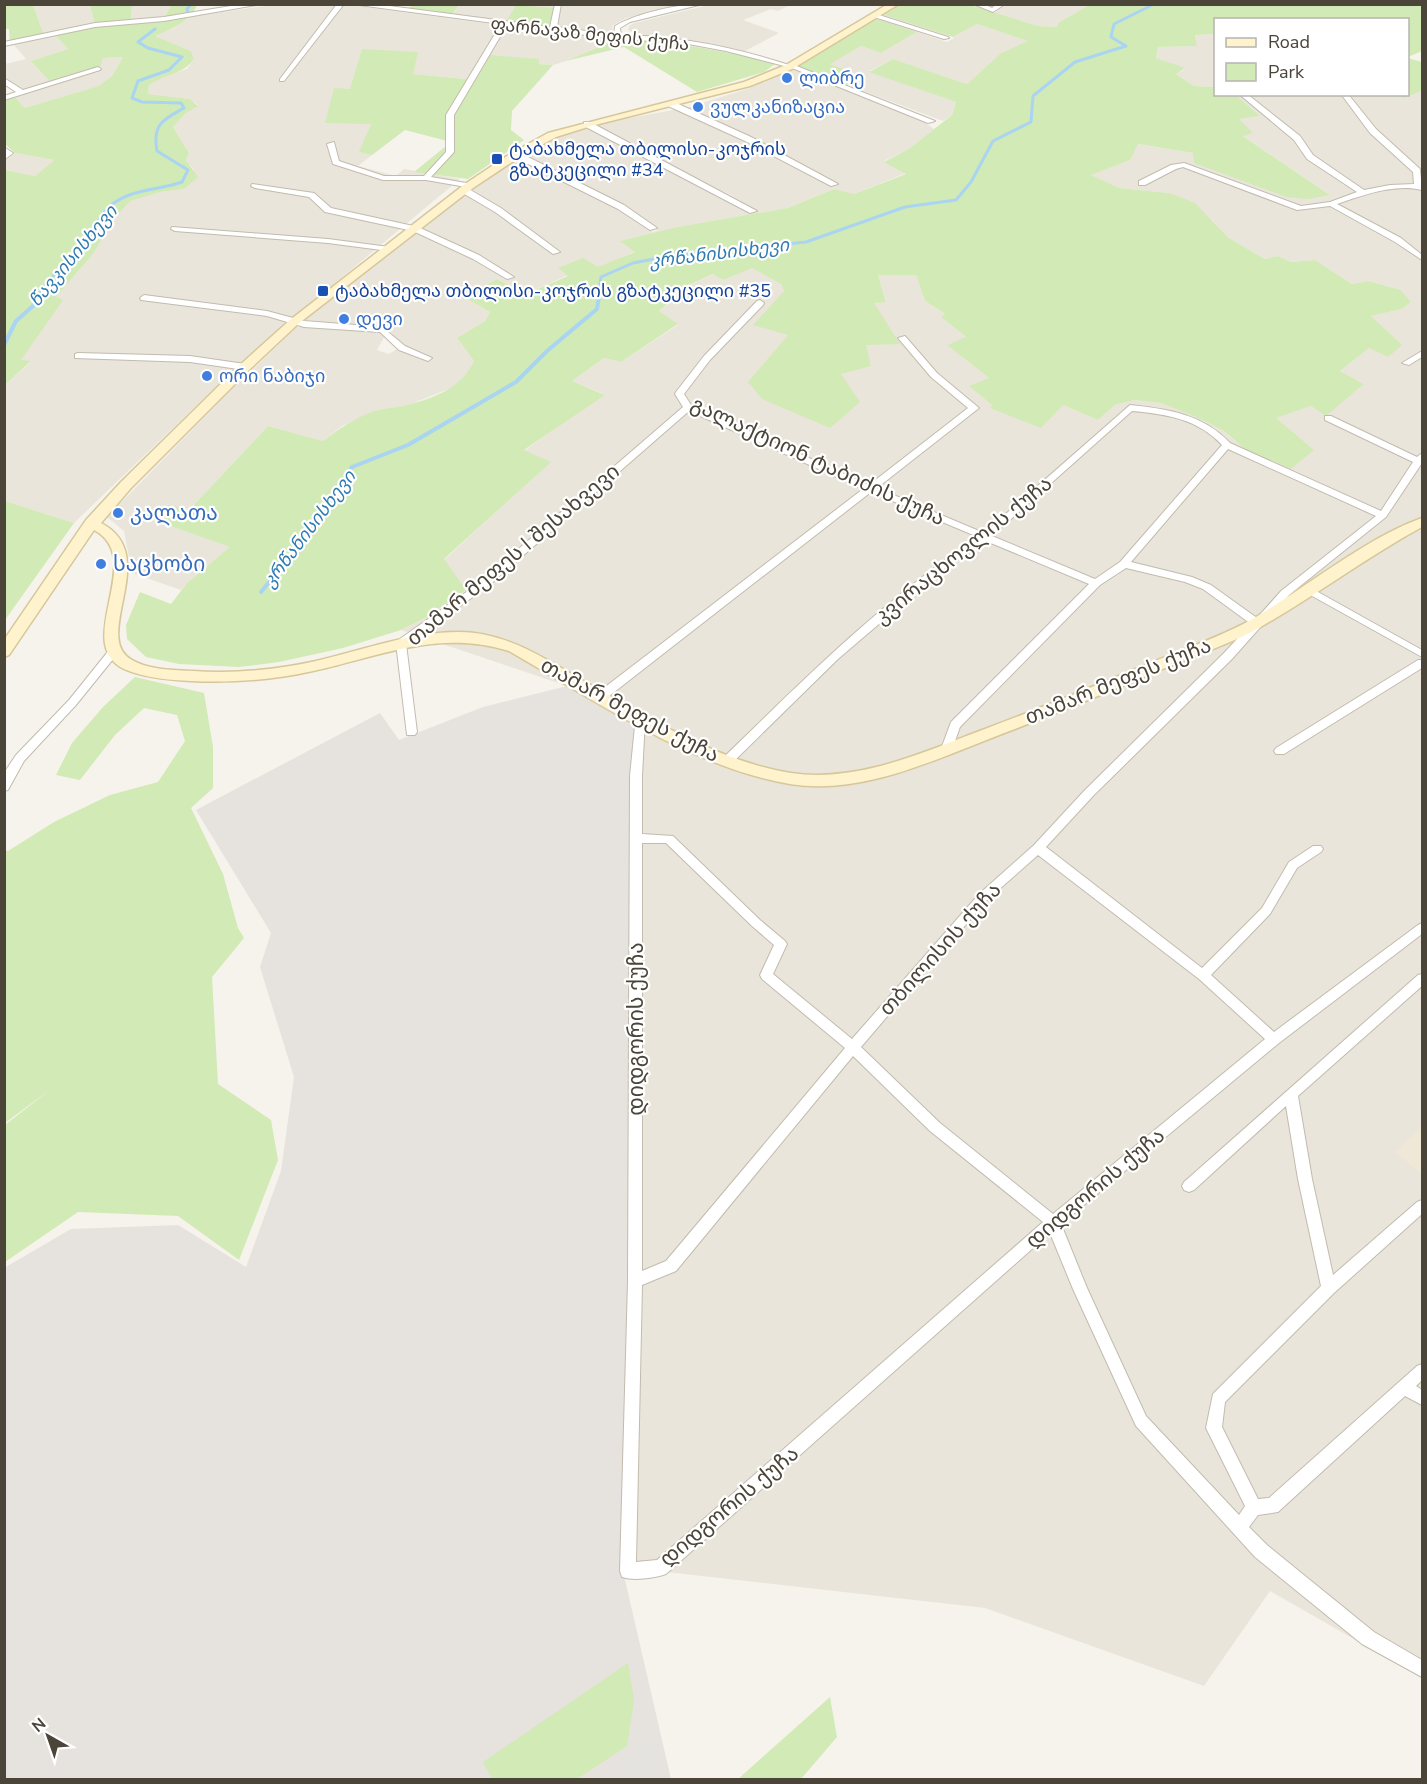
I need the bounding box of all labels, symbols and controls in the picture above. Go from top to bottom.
street label: ფარნავაზ მეფის ქუჩა [489,12,691,56]
legend [1214,18,1409,96]
text: Road [1268,30,1310,54]
text: Park [1268,60,1305,84]
place label: ლიბრე [799,66,865,90]
marker: ლიბრე [780,71,794,85]
place label: ვულკანიზაცია [710,95,845,119]
marker: ვულკანიზაცია [691,100,705,114]
place label: ტაბახმელა თბილისი-კოჯრის გზატკეცილი #34 [509,137,786,182]
marker: ტაბახმელა თბილისი-კოჯრის გზატკეცილი #34 [490,152,504,166]
water label: წავკისისხევი [24,200,123,312]
water label: კრწანისისხევი [648,232,791,273]
place label: ტაბახმელა თბილისი-კოჯრის გზატკეცილი #35 [335,279,771,303]
marker: ტაბახმელა თბილისი-კოჯრის გზატკეცილი #35 [316,284,330,298]
place label: დევი [356,307,403,331]
marker: დევი [337,312,351,326]
place label: ორი ნაბიჯი [219,364,325,388]
marker: ორი ნაბიჯი [200,369,214,383]
street label: გალაქტიონ ტაბიძის ქუჩა [686,390,950,532]
street label: თამარ მეფეს I შესახვევი [401,458,625,652]
water label: კრწანისისხევი [257,465,361,592]
street label: კვირაცხოვლის ქუჩა [868,469,1058,631]
place label: კალათა [130,499,218,527]
marker: კალათა [111,506,125,520]
place label: საცხობი [113,550,205,578]
marker: საცხობი [94,557,108,571]
street label: თამარ მეფეს ქუჩა [1021,631,1215,731]
street label: თამარ მეფეს ქუჩა [536,651,724,769]
street label: თბილისის ქუჩა [873,876,1007,1022]
street label: დიდგორის ქუჩა [622,942,650,1116]
street label: დიდგორის ქუჩა [1019,1121,1171,1255]
street label: დიდგორის ქუჩა [653,1439,805,1573]
north arrow [18,1706,78,1766]
text: N [27,1713,51,1738]

